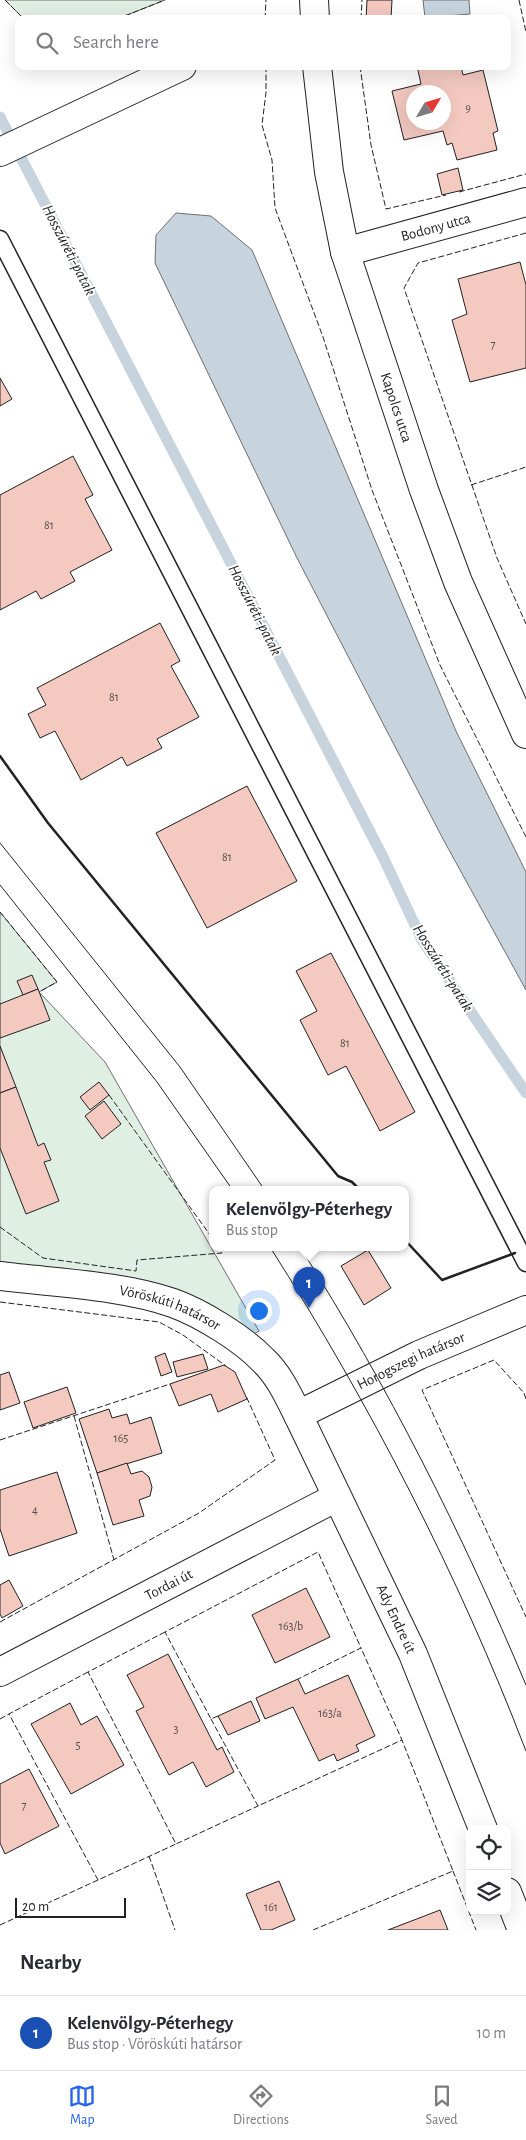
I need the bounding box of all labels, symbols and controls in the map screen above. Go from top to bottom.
search box [15,15,511,70]
icon: search [33,29,61,57]
text: Search here [73,33,159,52]
north arrow [406,85,451,130]
house number: 9 [465,102,471,114]
water label: Hosszúréti-patak [38,202,99,298]
street label: Bodony utca [399,210,472,244]
house number: 7 [490,338,496,350]
street label: Kapolcs utca [378,371,415,444]
house number: 81 [44,519,54,531]
water label: Hosszúréti-patak [224,562,285,658]
house number: 81 [109,691,119,703]
house number: 81 [222,851,232,863]
water label: Hosszúréti-patak [409,922,476,1015]
house number: 81 [340,1037,350,1049]
popup [209,1186,409,1251]
text: Kelenvölgy-Péterhegy [226,1200,392,1219]
text: Bus stop [226,1222,278,1238]
pin: 1 [293,1267,325,1308]
street label: Vöröskúti határsor [118,1283,223,1333]
your location [246,1298,272,1324]
street label: Horogszegi határsor [354,1329,467,1392]
house number: 165 [114,1432,128,1444]
house number: 4 [32,1504,38,1516]
street label: Tordai út [142,1566,195,1603]
street label: Ady Endre út [374,1582,419,1656]
house number: 163/b [279,1620,303,1632]
house number: 163/a [318,1707,342,1719]
house number: 3 [174,1723,179,1735]
house number: 5 [75,1739,81,1751]
house number: 7 [21,1799,27,1811]
map controls [466,1825,511,1915]
button: locate [466,1825,511,1870]
button: layers [466,1870,511,1915]
scale bar [15,1895,126,1918]
text: 20 m [22,1900,49,1914]
house number: 161 [264,1901,278,1913]
text: Nearby [20,1952,81,1973]
text: Kelenvölgy-Péterhegy [67,2014,233,2033]
text: 1 [33,2025,39,2041]
text: 10 m [477,2025,506,2041]
text: Bus stop · Vöröskúti határsor [67,2036,242,2052]
tab: Map [68,2082,96,2129]
tab: Directions [233,2082,289,2129]
tab: Saved [426,2082,458,2129]

